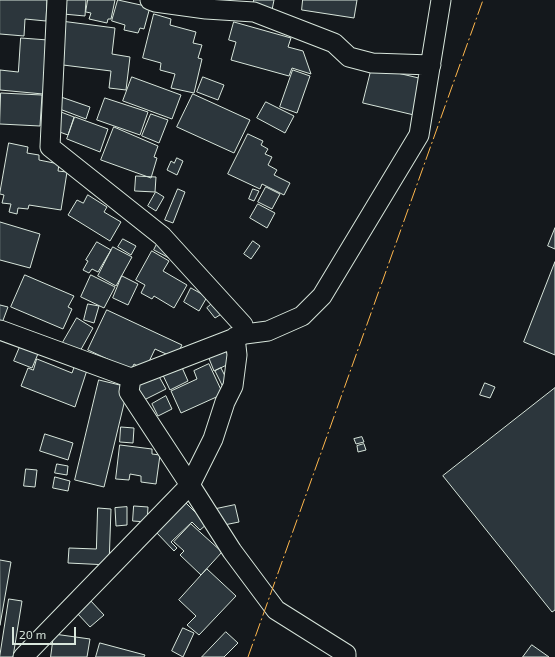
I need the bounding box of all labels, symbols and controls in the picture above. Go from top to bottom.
scale bar [14,619,78,645]
text: 20 m [19,627,46,641]

